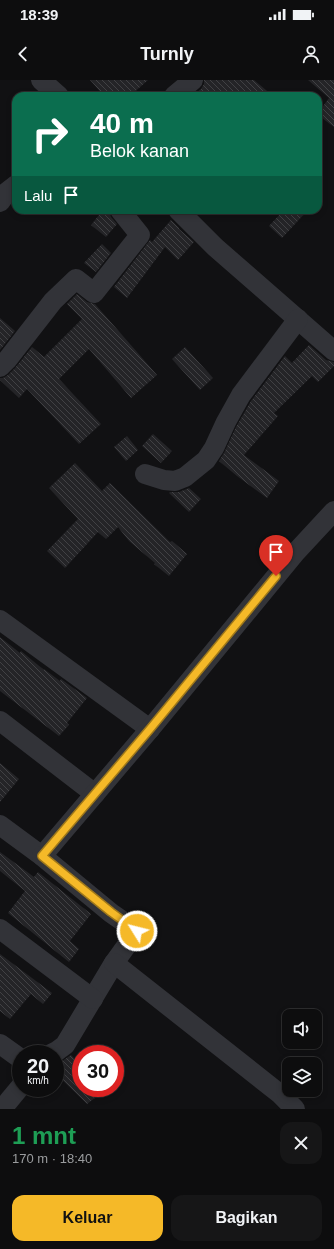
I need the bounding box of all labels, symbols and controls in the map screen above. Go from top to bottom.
text: 18:39 [20,6,58,23]
icon: back [12,43,34,65]
icon: person [300,43,322,65]
text: Turnly [140,44,194,64]
icon: right [24,108,76,160]
text: 40 m [90,108,154,139]
text: Belok kanan [90,141,189,161]
icon: arrive [60,184,82,206]
text: Lalu [24,187,52,204]
pin [259,535,293,576]
icon: arrive [265,541,287,563]
position arrow [116,910,158,952]
map controls [282,1009,322,1097]
button: sound [282,1009,322,1049]
speed limit sign: 30 [72,1045,124,1097]
text: 20 [27,1055,49,1077]
button: layers [282,1057,322,1097]
text: km/h [27,1075,49,1086]
text: 1 mnt [12,1122,76,1149]
button: close [280,1122,322,1164]
text: 170 m · 18:40 [12,1151,92,1166]
button: Keluar [12,1195,163,1241]
button: Bagikan [171,1195,322,1241]

